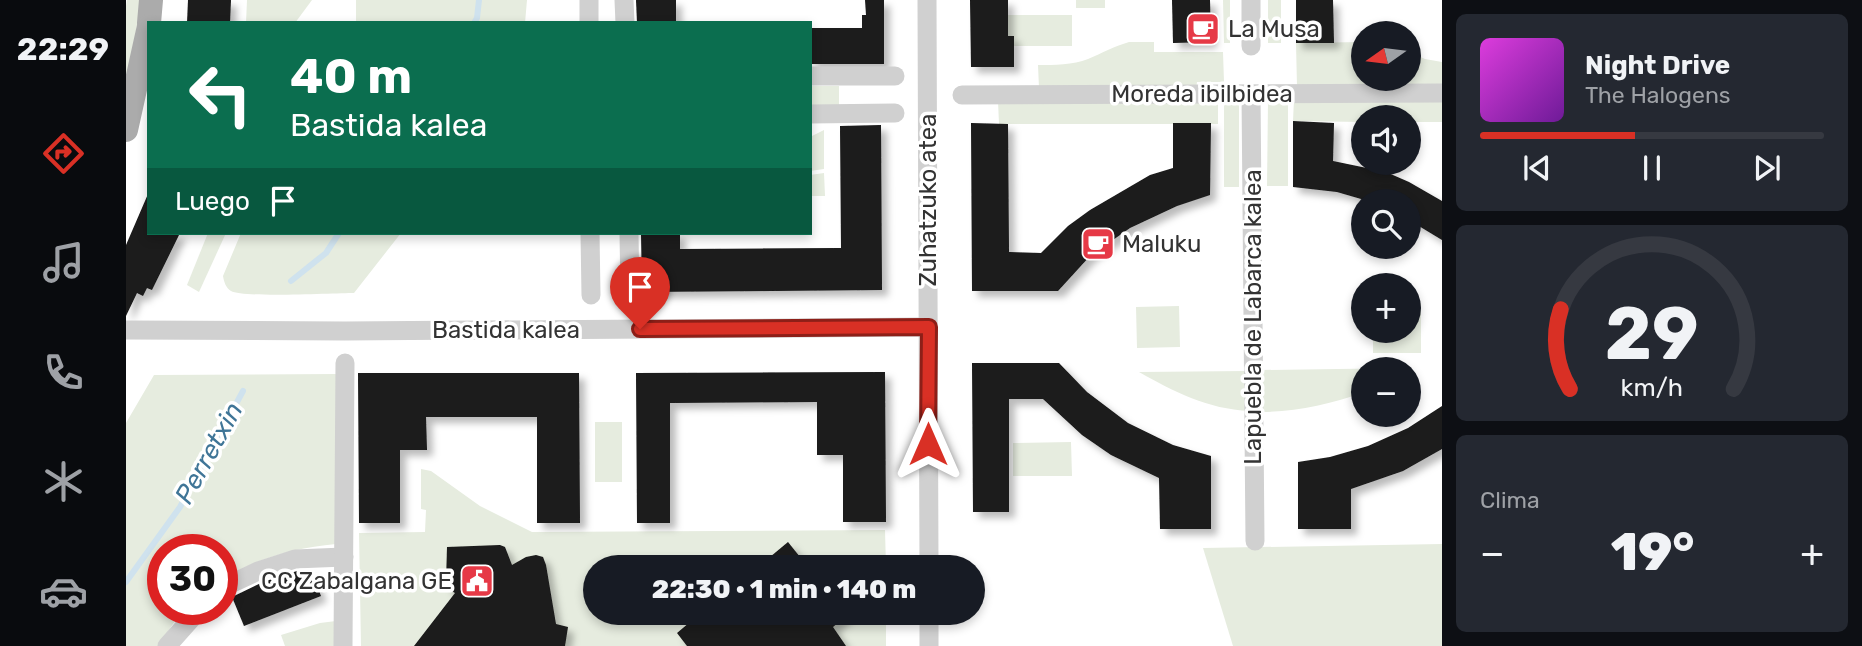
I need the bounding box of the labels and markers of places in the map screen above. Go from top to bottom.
cafe icon: La Musa [1184,10,1222,48]
place label: La Musa [1228,15,1320,43]
cafe icon: Maluku [1079,225,1117,263]
place label: Maluku [1122,230,1201,258]
pin [610,257,670,329]
public building icon: CC Zabalgana GE [458,562,496,600]
place label: CC Zabalgana GE [261,567,452,595]

